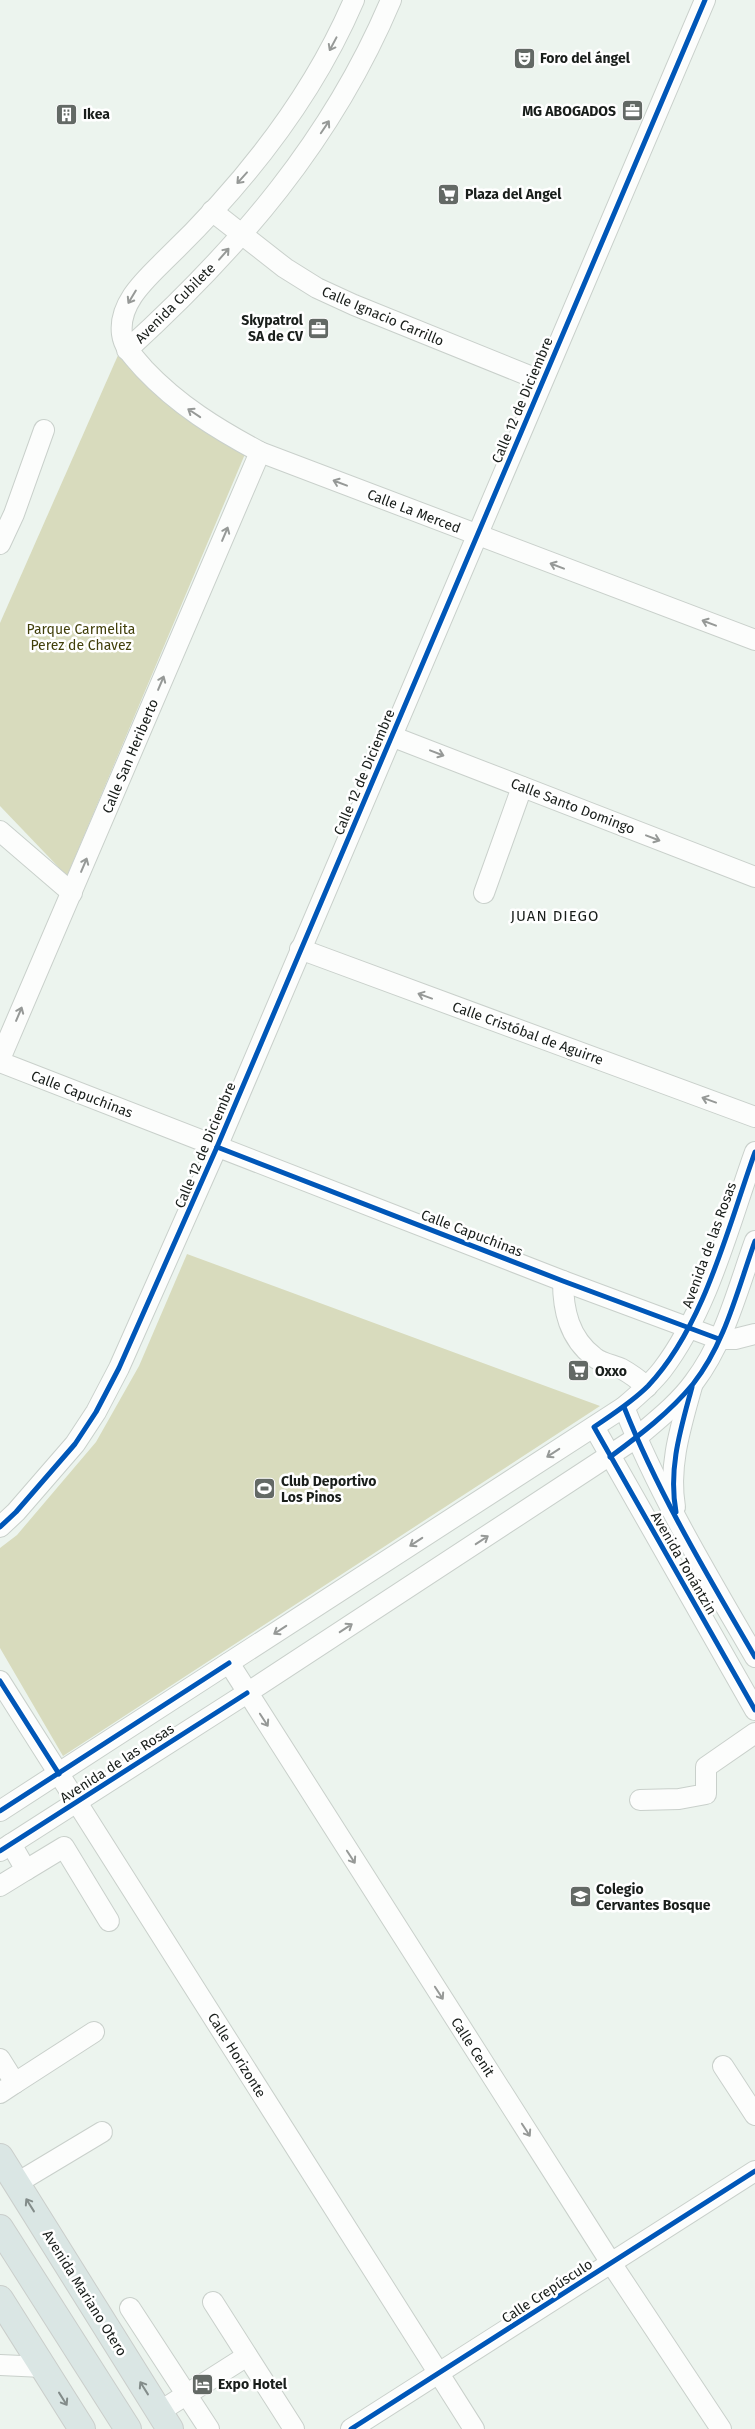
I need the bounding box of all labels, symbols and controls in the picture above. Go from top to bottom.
one-way arrow [328,36,337,51]
theatre icon: Foro del ángel [512,46,536,70]
place label: Foro del ángel [540,50,631,67]
office icon: MG ABOGADOS [620,99,644,123]
building icon: Ikea [55,102,79,126]
place label: MG ABOGADOS [522,103,616,120]
place label: Ikea [83,106,110,123]
one-way arrow [320,120,330,134]
one-way arrow [236,171,247,184]
supermarket icon: Plaza del Angel [437,182,461,206]
place label: Plaza del Angel [465,186,562,203]
one-way arrow [218,247,230,260]
street label: Avenida Cubilete [132,260,219,347]
street label: Calle Ignacio Carrillo [319,283,446,350]
one-way arrow [127,290,137,304]
place label: Skypatrol SA de CV [241,312,304,345]
office icon: Skypatrol SA de CV [307,316,331,340]
street label: Calle 12 de Diciembre [488,335,557,466]
one-way arrow [187,408,201,418]
one-way arrow [333,478,348,487]
street label: Calle La Merced [365,486,463,537]
one-way arrow [221,527,231,542]
one-way arrow [550,561,565,570]
one-way arrow [702,618,718,627]
park label: Parque Carmelita Perez de Chavez [27,621,135,654]
one-way arrow [157,676,167,691]
street label: Calle San Heriberto [99,696,162,816]
street label: Calle 12 de Diciembre [330,707,399,838]
one-way arrow [429,749,444,759]
street label: Calle Santo Domingo [508,775,637,838]
one-way arrow [645,834,661,843]
one-way arrow [79,858,89,873]
district label: JUAN DIEGO [511,907,599,925]
one-way arrow [418,991,434,1000]
street label: Calle Cristóbal de Aguirre [450,998,606,1069]
one-way arrow [15,1007,25,1022]
street label: Calle Capuchinas [29,1067,135,1122]
street label: Calle 12 de Diciembre [171,1080,240,1211]
one-way arrow [702,1095,717,1104]
street label: Avenida de las Rosas [679,1180,740,1310]
street label: Calle Capuchinas [419,1206,525,1261]
supermarket icon: Oxxo [567,1359,591,1383]
place label: Oxxo [595,1363,627,1380]
one-way arrow [546,1448,560,1458]
place label: Club Deportivo Los Pinos [281,1473,376,1506]
sports icon: Club Deportivo Los Pinos [253,1477,277,1501]
street label: Avenida Tonántzin [647,1509,720,1618]
one-way arrow [475,1535,489,1545]
one-way arrow [410,1537,424,1547]
one-way arrow [339,1623,353,1633]
one-way arrow [273,1625,287,1635]
one-way arrow [259,1712,269,1726]
street label: Avenida de las Rosas [57,1720,178,1807]
one-way arrow [346,1849,356,1863]
place label: Colegio Cervantes Bosque [596,1881,711,1914]
school or university icon: Colegio Cervantes Bosque [568,1885,592,1909]
one-way arrow [434,1986,444,2000]
street label: Calle Horizonte [204,2010,269,2101]
street label: Calle Cenit [447,2015,498,2081]
one-way arrow [521,2123,531,2137]
one-way arrow [25,2199,35,2213]
street label: Avenida Mariano Otero [39,2227,130,2359]
street label: Calle Crepúsculo [499,2256,596,2327]
hotel icon: Expo Hotel [190,2372,214,2396]
place label: Expo Hotel [218,2376,288,2393]
one-way arrow [138,2381,149,2395]
one-way arrow [58,2392,68,2406]

